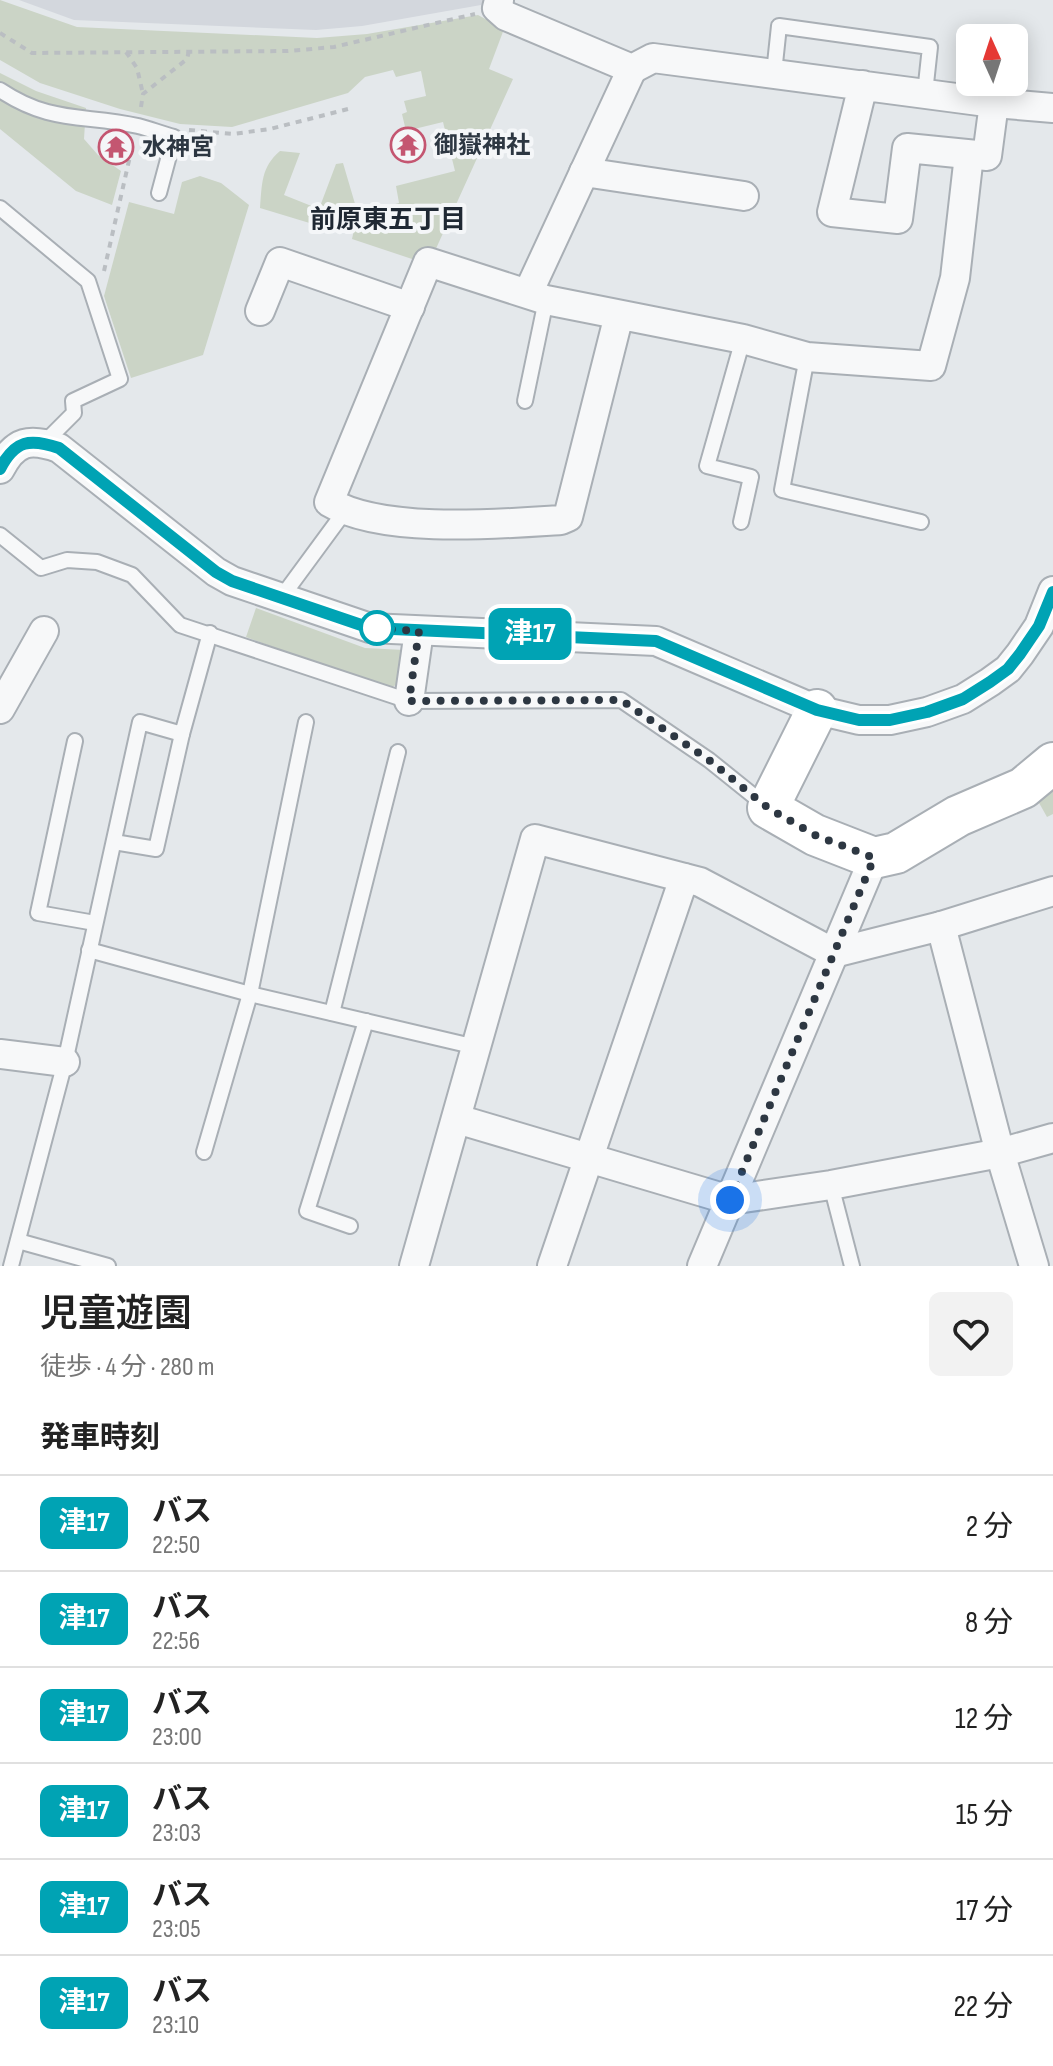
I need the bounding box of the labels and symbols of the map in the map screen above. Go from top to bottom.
north arrow [956,24,1028,96]
temple icon: 御嶽神社 [389,126,427,164]
temple icon: 水神宮 [97,128,135,166]
place label: 御嶽神社 [434,131,530,160]
place label: 水神宮 [142,133,214,162]
district label: 前原東五丁目 [310,205,466,236]
line badge: 津17 [484,608,576,660]
unlabelled marker [360,611,394,645]
your location [710,1180,750,1220]

